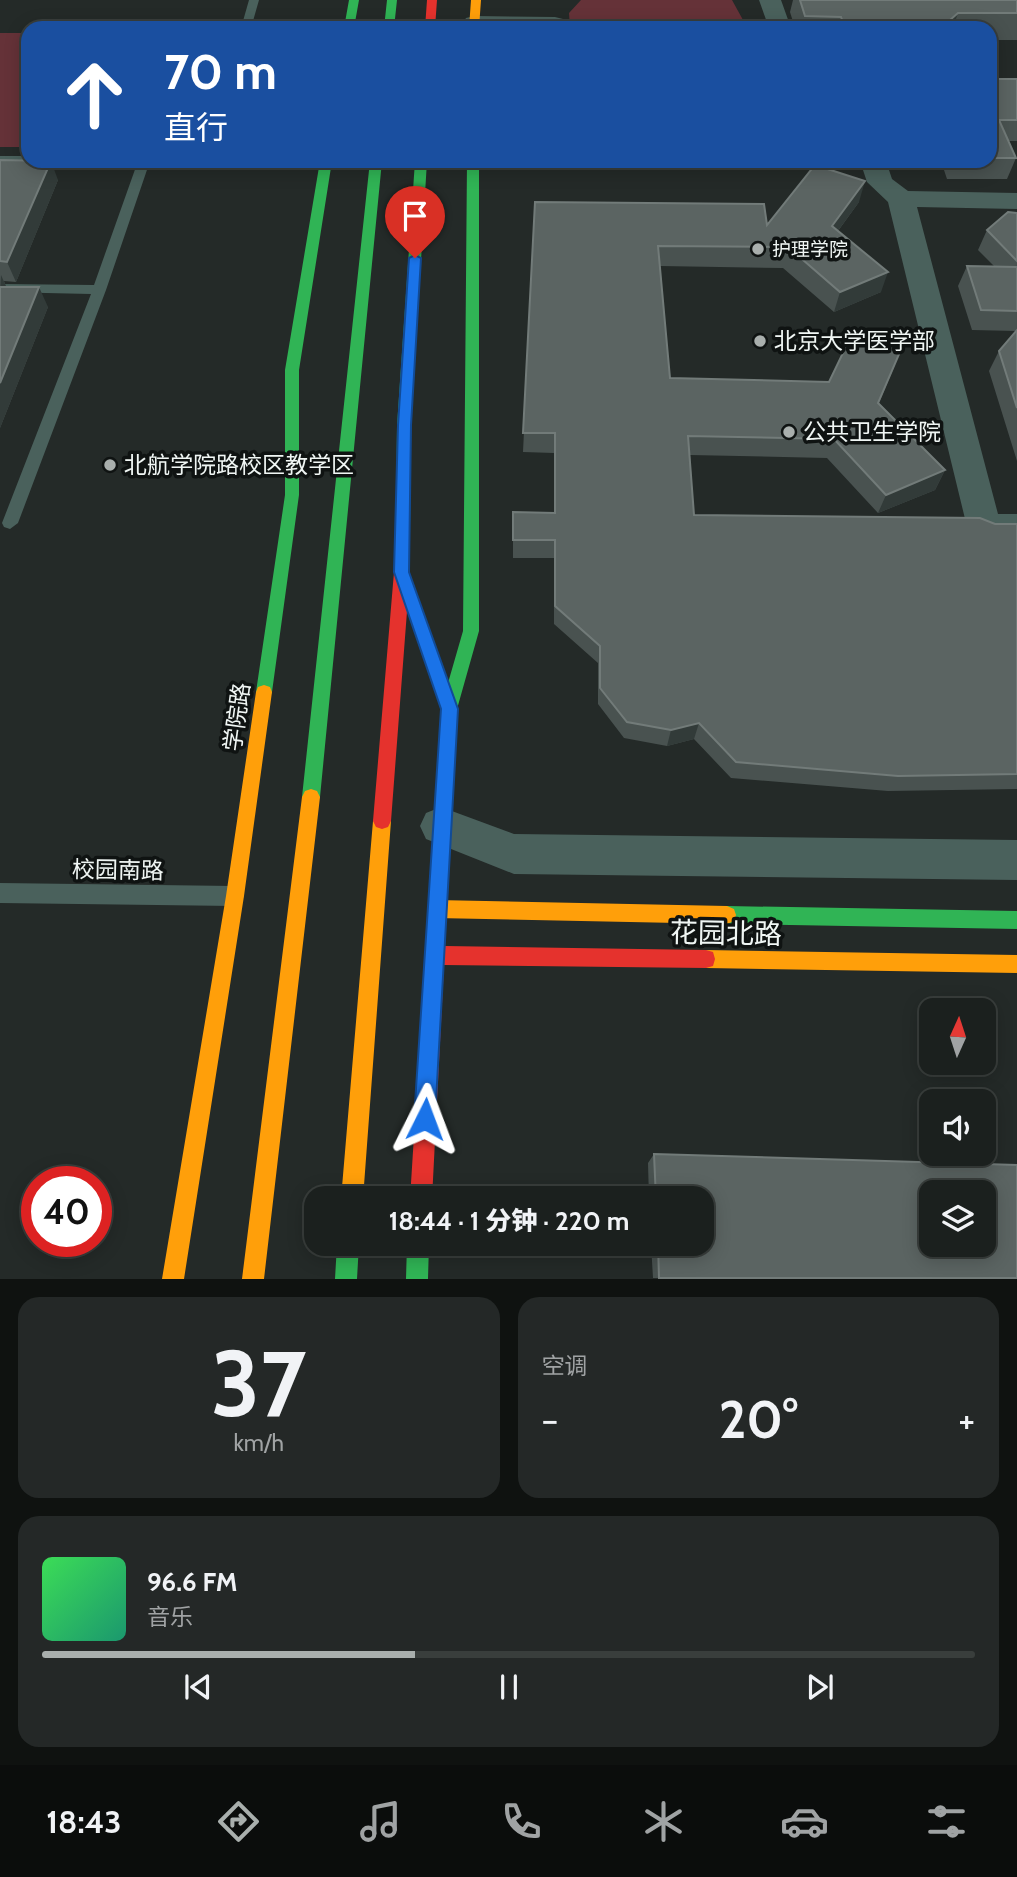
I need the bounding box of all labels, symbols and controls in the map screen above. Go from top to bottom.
text: 70 m [164,42,277,101]
icon: ahead [49,49,140,140]
text: 直行 [164,108,228,147]
pin [385,186,445,258]
icon: arrive [396,197,434,235]
place label: 护理学院 [772,238,848,261]
marker: 护理学院 [750,241,766,257]
place label: 北京大学医学部 [774,327,935,355]
marker: 北京大学医学部 [752,333,768,349]
place label: 公共卫生学院 [803,418,941,446]
marker: 公共卫生学院 [781,424,797,440]
place label: 北航学院路校区教学区 [124,451,354,479]
marker: 北航学院路校区教学区 [102,457,118,473]
street label: 学院路 [218,681,256,753]
street label: 校园南路 [72,855,164,885]
street label: 花园北路 [670,915,782,951]
north arrow [919,998,996,1074]
map controls [919,998,996,1257]
position arrow [388,1082,462,1156]
button: sound [919,1089,996,1166]
speed limit sign: 40 [21,1166,112,1257]
button: layers [919,1180,996,1257]
text: 18:44 · 1 分钟 · 220 m [389,1205,629,1237]
text: 37 [211,1328,306,1439]
text: 空调 [542,1352,588,1380]
text: 20° [719,1388,798,1451]
text: − [542,1396,558,1443]
text: + [958,1396,975,1443]
text: km/h [234,1429,284,1457]
text: 96.6 FM [147,1566,237,1598]
text: 音乐 [147,1603,193,1631]
icon: previous [179,1668,217,1706]
icon: pause [490,1668,528,1706]
icon: next [801,1668,839,1706]
icon: directions [214,1797,263,1846]
icon: music [356,1797,405,1846]
icon: phone [497,1797,546,1846]
icon: climate [639,1797,688,1846]
icon: car [780,1797,829,1846]
icon: filters [922,1797,971,1846]
text: 18:43 [46,1802,122,1841]

